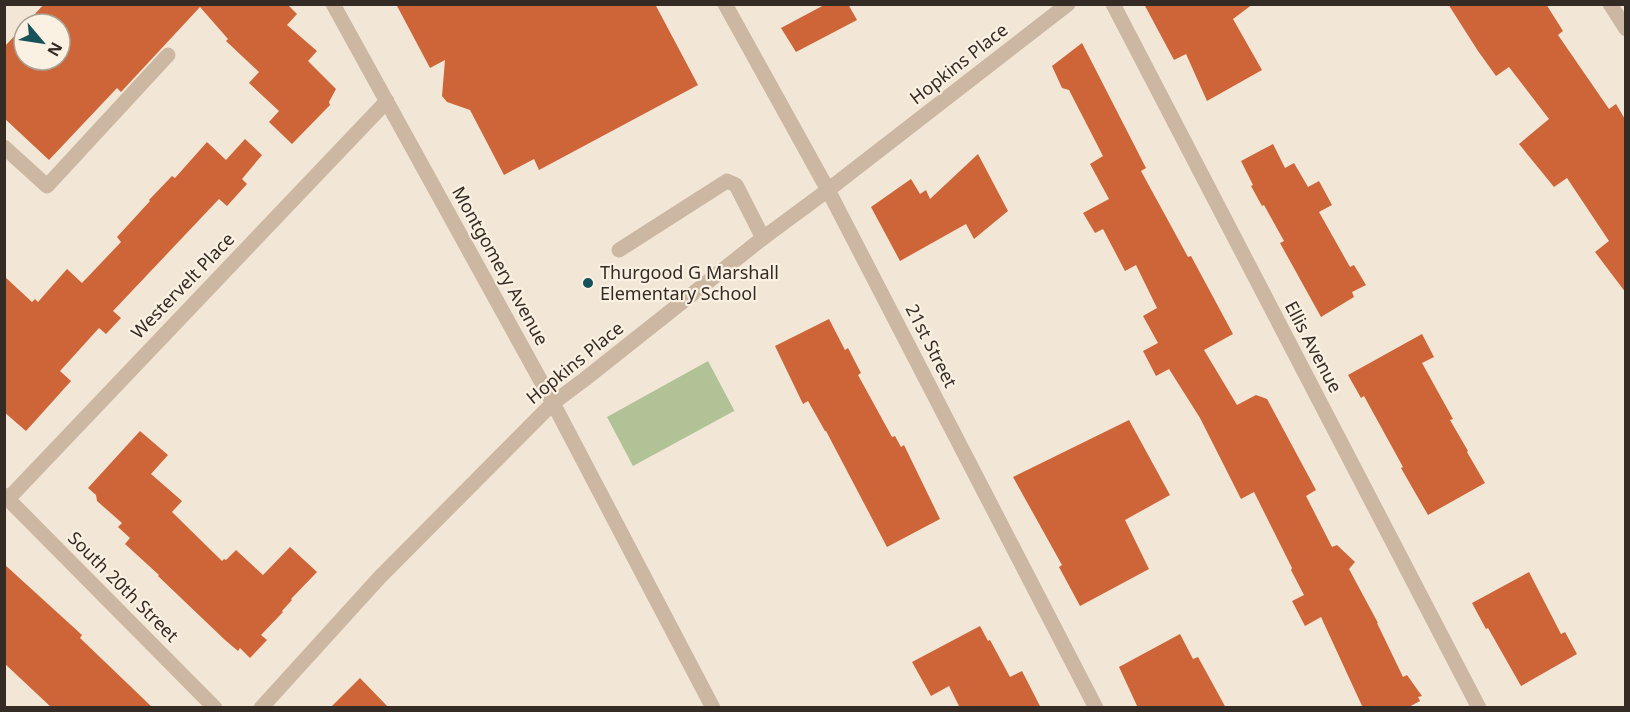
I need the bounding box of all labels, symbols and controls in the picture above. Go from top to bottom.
north arrow [12,12,72,72]
street label: Hopkins Place [904,17,1012,109]
text: N [42,38,68,60]
street label: Montgomery Avenue [447,182,555,349]
street label: Westervelt Place [125,227,239,344]
place label: Thurgood G Marshall Elementary School [600,260,779,305]
marker: Thurgood G Marshall Elementary School [581,276,595,290]
street label: Ellis Avenue [1280,297,1348,397]
street label: 21st Street [901,300,963,392]
street label: Hopkins Place [521,316,628,409]
street label: South 20th Street [63,526,185,647]

